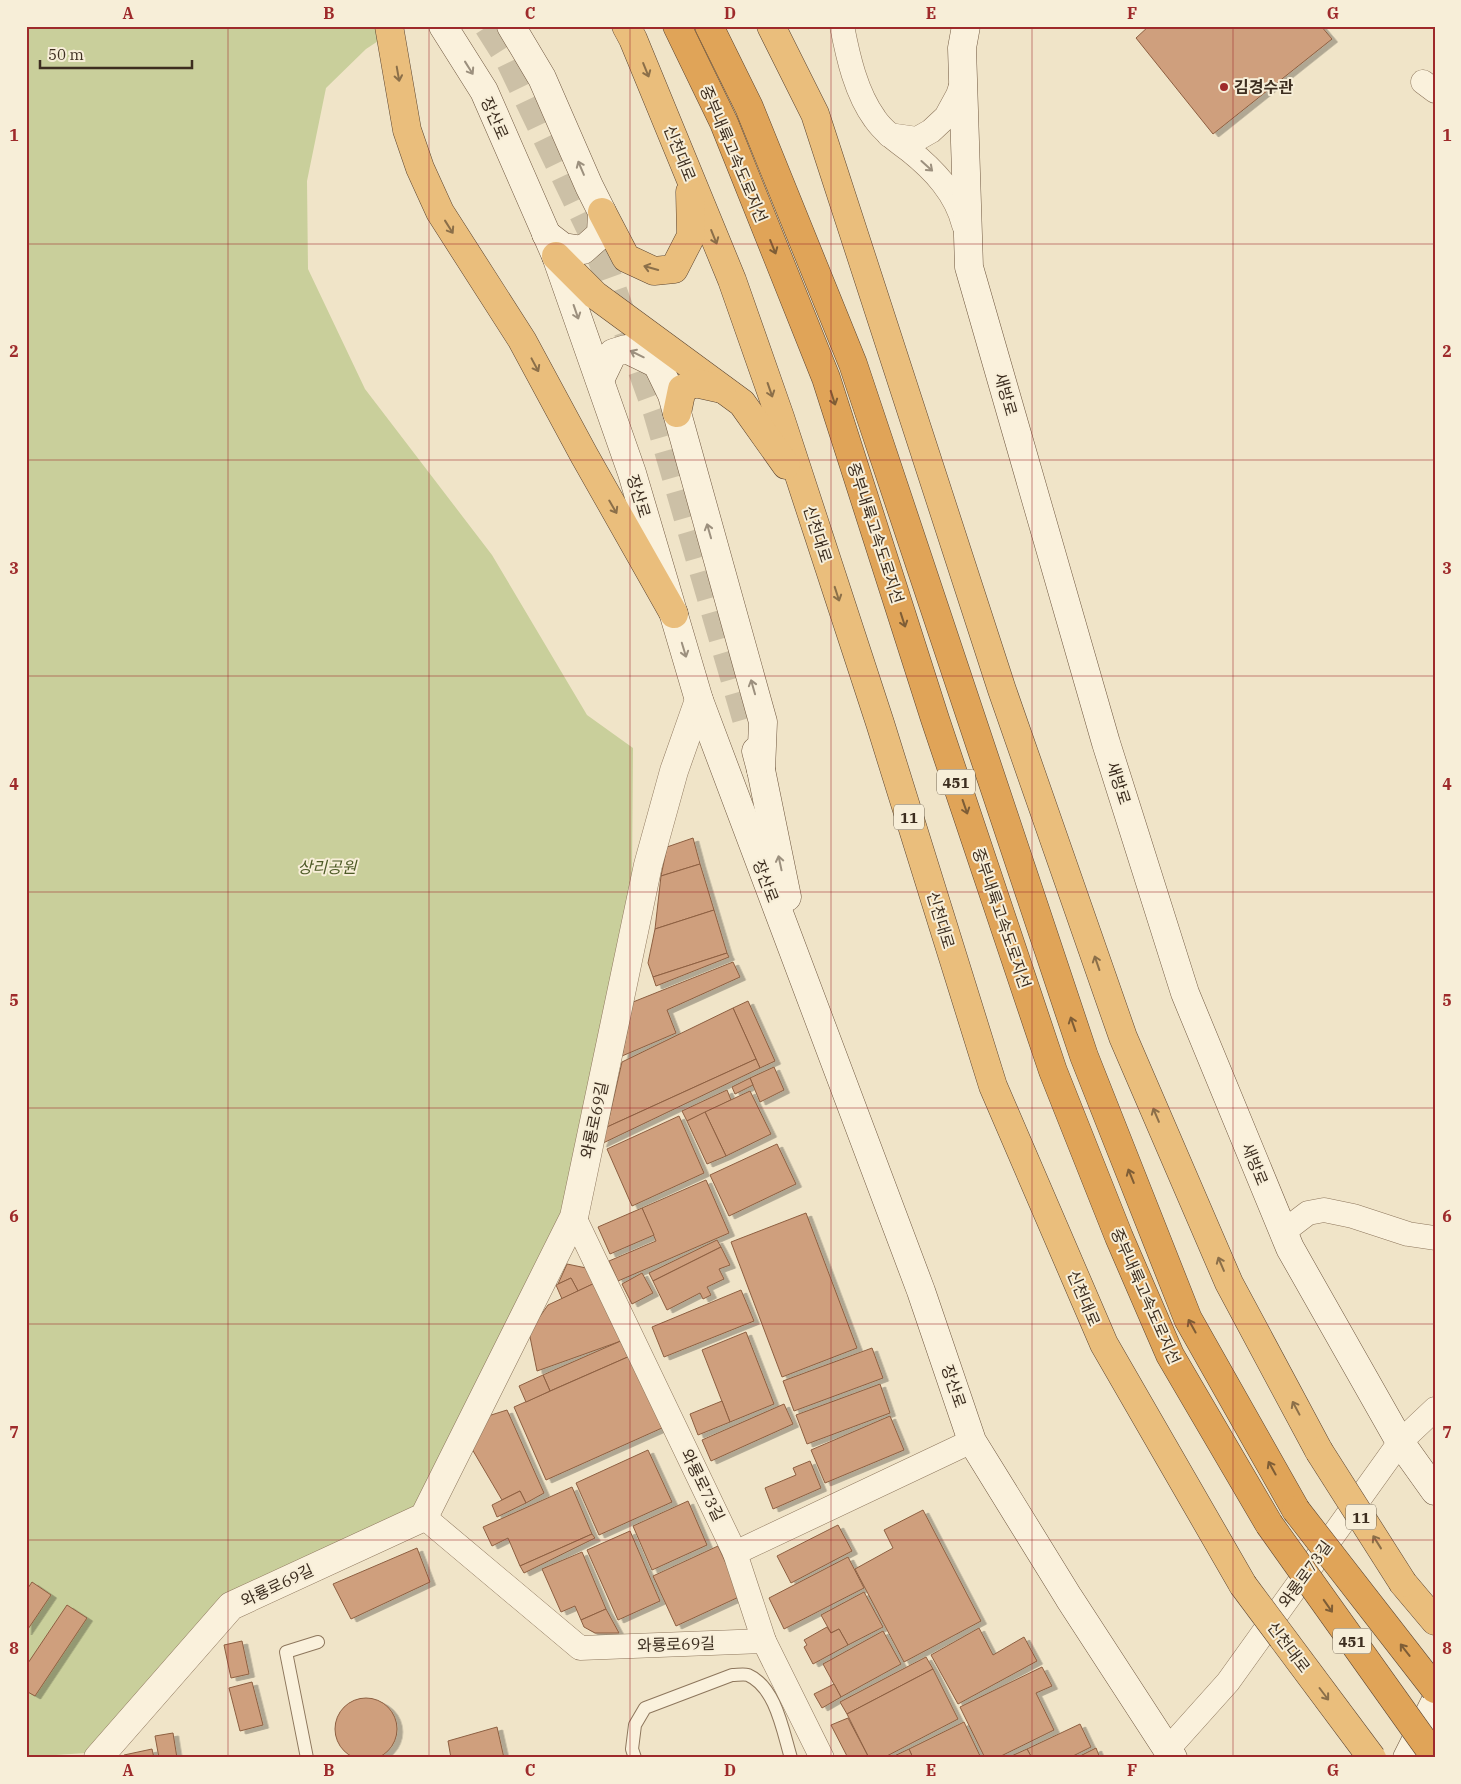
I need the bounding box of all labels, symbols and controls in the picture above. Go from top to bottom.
text: A [122,3,134,23]
text: B [323,3,335,23]
text: C [525,3,535,23]
text: D [724,3,736,23]
text: E [926,3,936,23]
text: F [1127,3,1137,23]
text: G [1327,3,1339,23]
scale bar [40,38,192,70]
text: 50 m [48,45,84,64]
one-way arrow [464,60,474,74]
one-way arrow [643,63,652,78]
one-way arrow [393,66,403,82]
place label: 김경수관 [1234,77,1293,97]
marker: 김경수관 [1218,81,1230,93]
street label: 중부내륙고속도로지선 [696,82,772,226]
street label: 장산로 [477,94,513,142]
street label: 신천대로 [660,122,700,184]
text: 1 [9,125,19,145]
text: 1 [1442,125,1452,145]
one-way arrow [920,160,933,172]
one-way arrow [576,161,586,176]
one-way arrow [444,220,455,234]
one-way arrow [710,229,720,244]
one-way arrow [769,239,779,254]
one-way arrow [643,263,659,272]
one-way arrow [571,304,581,320]
text: 2 [9,341,19,361]
text: 2 [1442,341,1452,361]
one-way arrow [630,349,645,359]
one-way arrow [530,357,540,372]
street label: 새방로 [990,370,1022,418]
one-way arrow [766,381,775,397]
one-way arrow [828,390,838,406]
street label: 중부내륙고속도로지선 [844,460,908,606]
street label: 장산로 [623,472,655,520]
one-way arrow [608,500,618,515]
street label: 신천대로 [799,503,837,565]
one-way arrow [704,523,713,539]
text: 3 [9,558,19,578]
text: 3 [1442,558,1452,578]
one-way arrow [833,586,843,602]
one-way arrow [899,611,909,627]
one-way arrow [680,642,690,658]
one-way arrow [748,680,758,696]
street label: 새방로 [1103,759,1135,807]
road number: 451 [937,770,975,794]
text: 4 [9,774,19,794]
text: 4 [1442,774,1452,794]
one-way arrow [961,799,970,815]
road number: 11 [894,804,924,830]
street label: 중부내륙고속도로지선 [969,845,1035,991]
one-way arrow [775,856,784,872]
park label: 상리공원 [298,857,358,877]
street label: 장산로 [749,857,783,905]
street label: 신천대로 [923,889,959,951]
one-way arrow [1092,956,1101,972]
text: 5 [9,990,19,1010]
text: 5 [1442,990,1452,1010]
one-way arrow [1068,1017,1077,1032]
street label: 와룡로69길 [576,1080,612,1160]
one-way arrow [1151,1108,1161,1123]
street label: 새방로 [1237,1140,1273,1188]
one-way arrow [1126,1169,1135,1184]
text: 6 [9,1206,19,1226]
text: 6 [1442,1206,1452,1226]
street label: 중부내륙고속도로지선 [1107,1225,1185,1367]
one-way arrow [1215,1257,1225,1272]
street label: 신천대로 [1063,1267,1105,1329]
one-way arrow [1187,1319,1197,1334]
street label: 장산로 [937,1362,971,1410]
one-way arrow [1291,1400,1301,1415]
text: 7 [9,1422,19,1442]
text: 7 [1442,1422,1452,1442]
street label: 와룡로73길 [677,1446,729,1524]
one-way arrow [1266,1461,1276,1475]
road number: 11 [1346,1504,1376,1530]
one-way arrow [1372,1535,1383,1549]
street label: 와룡로73길 [1274,1537,1336,1611]
street label: 와룡로69길 [237,1559,317,1611]
one-way arrow [1323,1599,1333,1613]
street label: 신천대로 [1263,1617,1315,1677]
road number: 451 [1333,1628,1371,1654]
street label: 와룡로69길 [637,1633,715,1655]
text: 8 [9,1638,19,1658]
text: 8 [1442,1638,1452,1658]
one-way arrow [1399,1644,1410,1657]
one-way arrow [1319,1687,1329,1701]
text: A [122,1760,134,1780]
text: B [323,1760,335,1780]
text: C [525,1760,535,1780]
text: D [724,1760,736,1780]
text: E [926,1760,936,1780]
text: F [1127,1760,1137,1780]
text: G [1327,1760,1339,1780]

